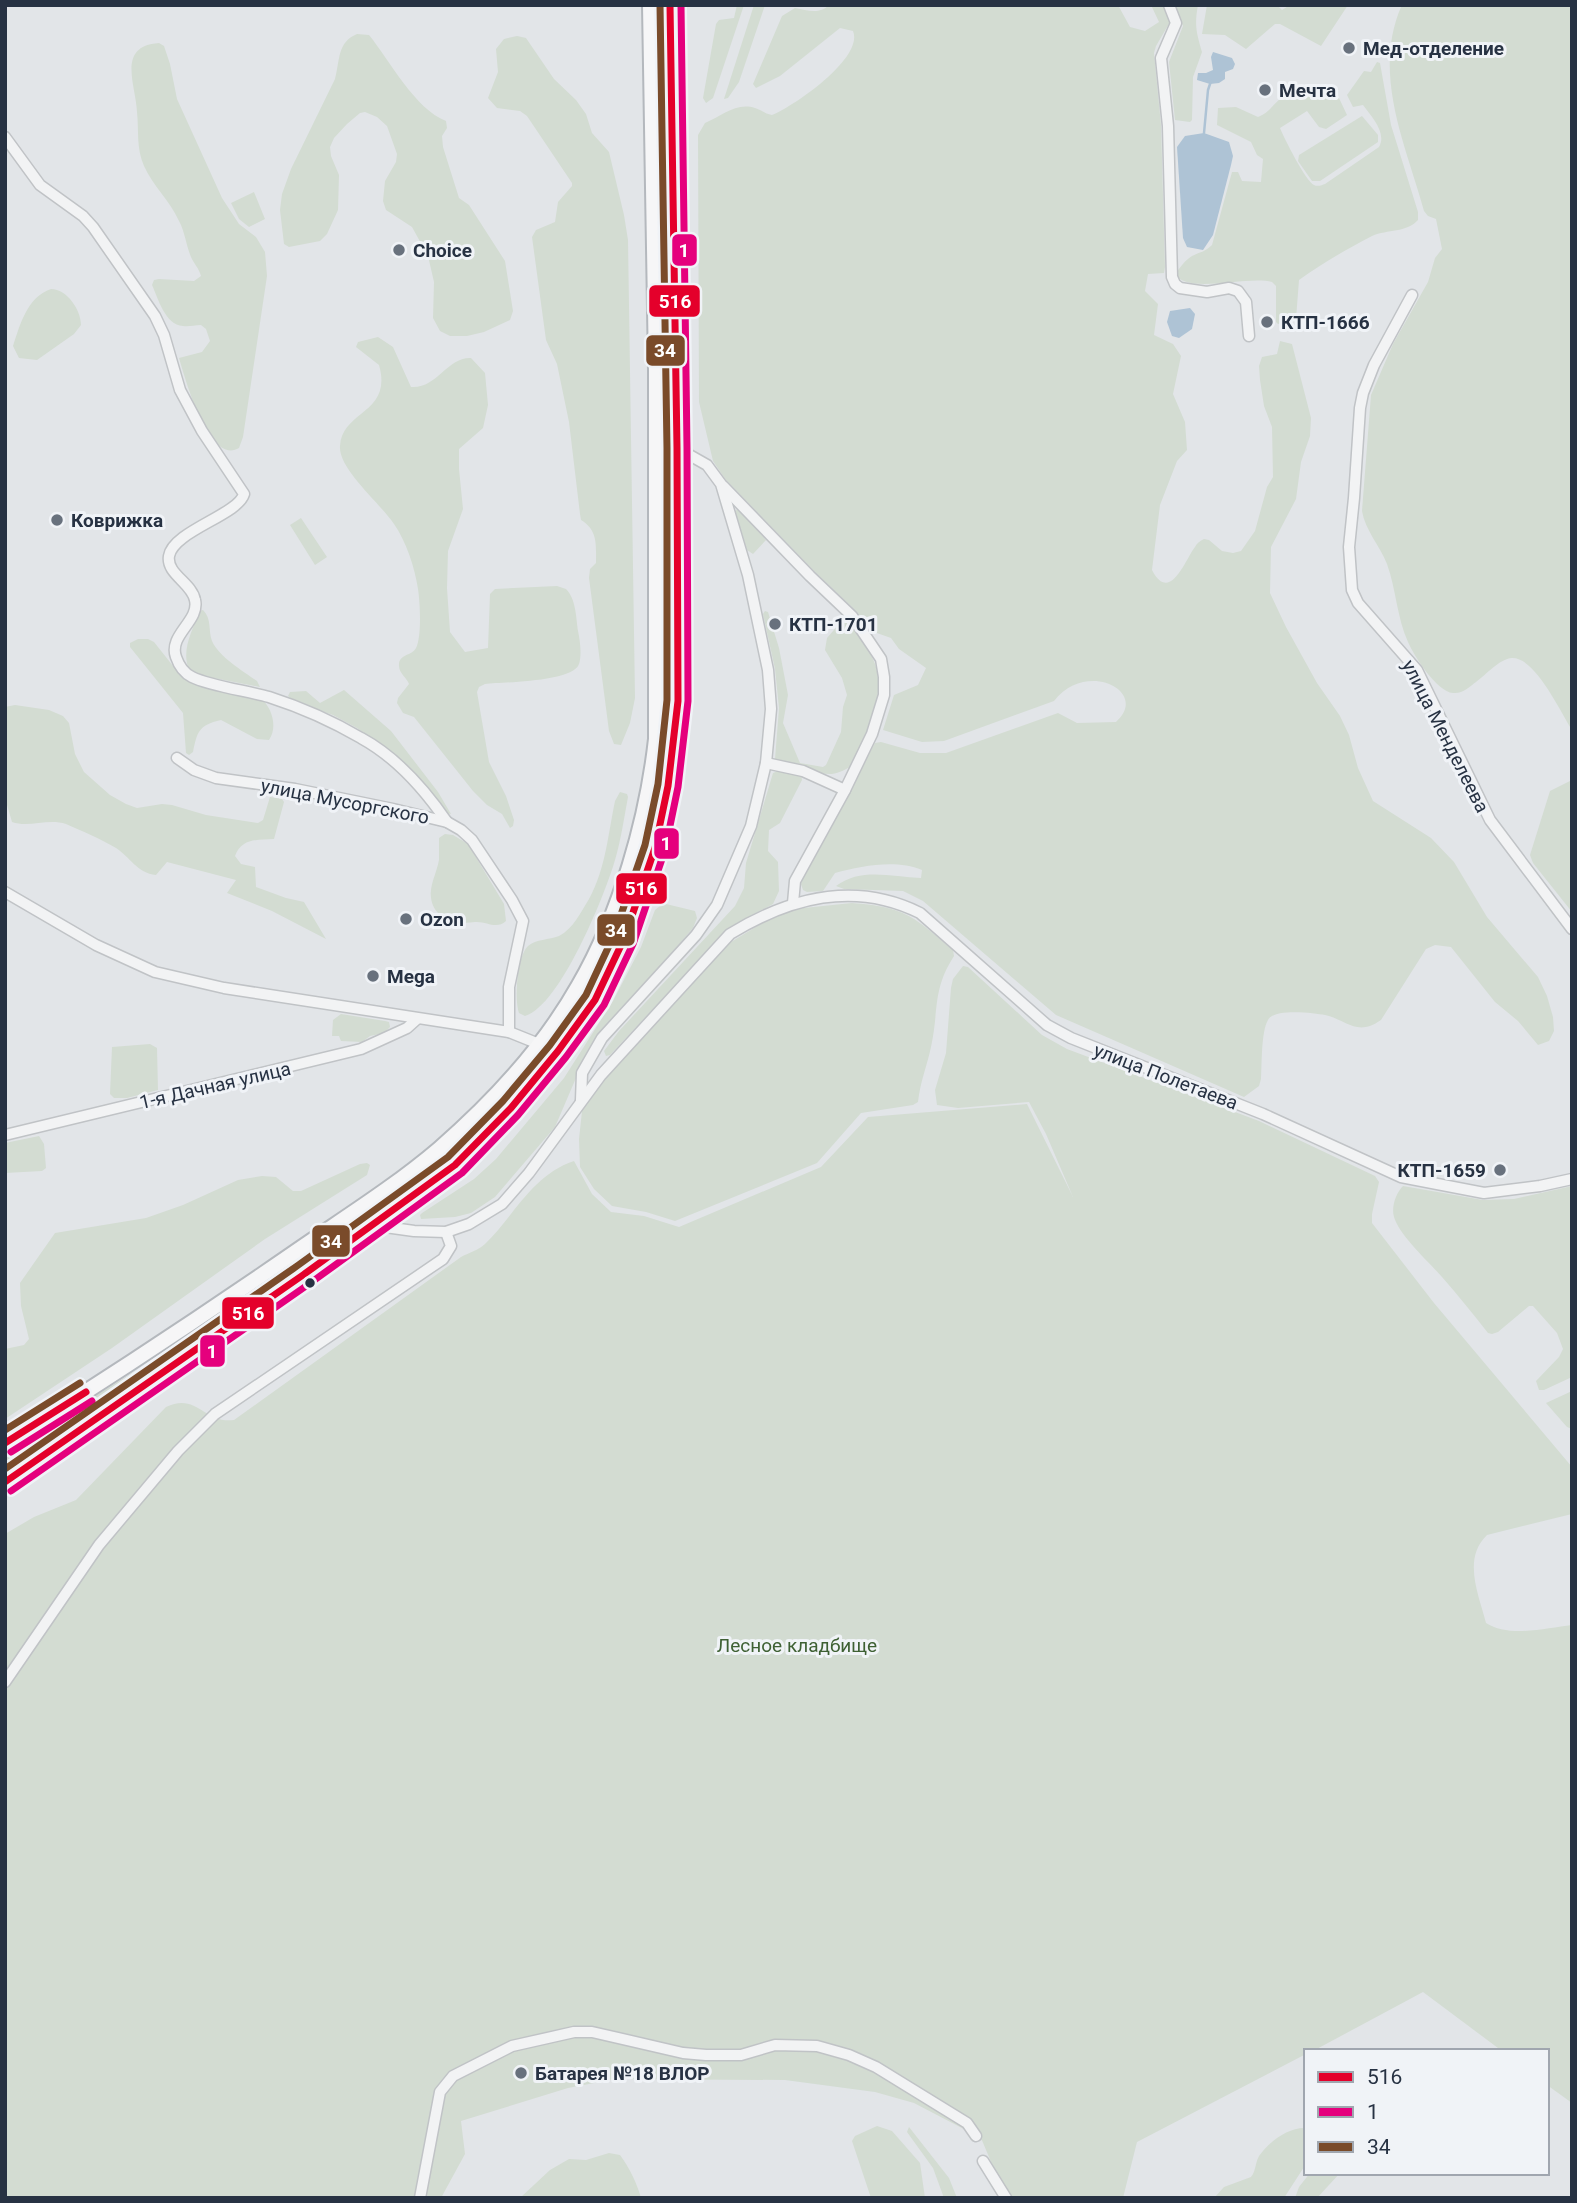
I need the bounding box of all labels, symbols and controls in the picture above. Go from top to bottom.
place label: Мед-отделение [1363,37,1504,60]
marker: Мед-отделение [1341,40,1357,56]
place label: Мечта [1279,79,1336,102]
marker: Мечта [1257,82,1273,98]
line badge: 1 [671,233,698,267]
place label: Choice [413,239,472,262]
text: 1 [679,239,689,262]
marker: Choice [391,242,407,258]
line badge: 516 [648,284,701,318]
text: 516 [659,290,691,313]
place label: КТП-1666 [1281,311,1370,334]
marker: КТП-1666 [1259,314,1275,330]
line badge: 34 [645,334,686,367]
text: 34 [654,339,676,362]
place label: Коврижка [71,509,163,532]
marker: Коврижка [49,512,65,528]
place label: КТП-1701 [789,613,878,636]
marker: КТП-1701 [767,616,783,632]
street label: улица Менделеева [1397,656,1494,816]
street label: улица Мусоргского [259,774,431,829]
line badge: 1 [653,827,680,860]
text: 1 [661,832,671,855]
line badge: 516 [615,872,668,905]
text: 516 [625,877,657,900]
place label: Ozon [420,908,464,931]
marker: Ozon [398,911,414,927]
line badge: 34 [596,913,636,947]
text: 34 [605,919,627,942]
place label: Mega [387,965,435,988]
marker: Mega [365,968,381,984]
street label: улица Полетаева [1090,1038,1241,1115]
street label: 1-я Дачная улица [137,1057,293,1114]
place label: КТП-1659 [1397,1159,1486,1182]
marker: КТП-1659 [1492,1162,1508,1178]
line badge: 34 [311,1224,351,1258]
text: 34 [320,1230,342,1253]
unlabelled marker [303,1276,317,1290]
line badge: 516 [221,1296,275,1330]
text: 516 [232,1302,264,1325]
line badge: 1 [199,1334,226,1368]
text: 1 [207,1340,217,1363]
park label: Лесное кладбище [717,1634,877,1657]
legend [1304,2049,1549,2175]
place label: Батарея №18 ВЛОР [535,2062,710,2085]
marker: Батарея №18 ВЛОР [513,2065,529,2081]
text: 516 [1367,2065,1402,2089]
text: 1 [1367,2100,1379,2124]
text: 34 [1367,2135,1391,2159]

